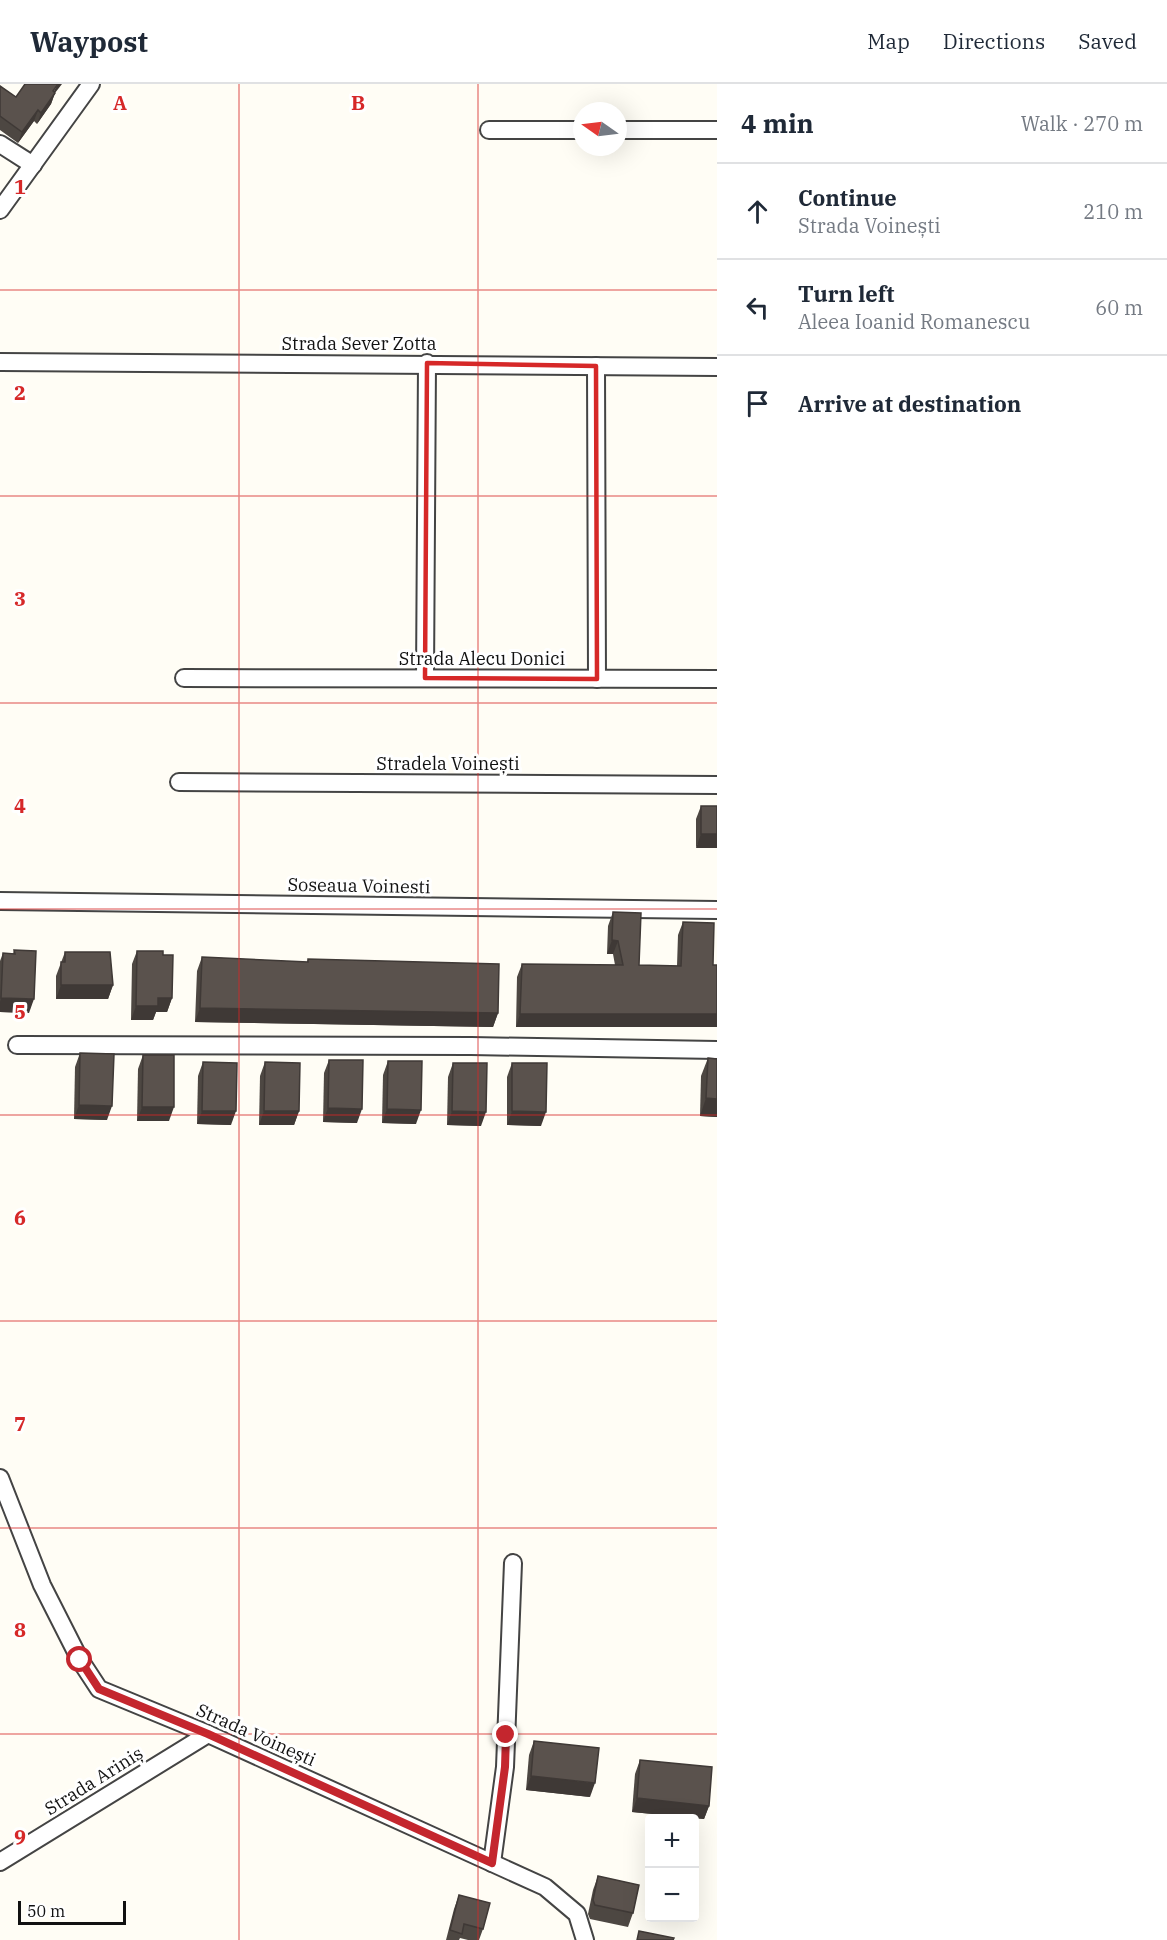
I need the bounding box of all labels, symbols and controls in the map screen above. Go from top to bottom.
text: Waypost [30,23,148,60]
text: Map [867,27,910,55]
text: Directions [943,27,1045,55]
text: Saved [1078,27,1137,55]
text: A [113,89,127,116]
text: B [351,89,365,116]
north arrow [573,102,627,156]
text: 4 min [741,106,814,140]
text: Walk · 270 m [1021,110,1143,137]
text: 1 [14,173,26,200]
text: Continue [798,183,897,212]
icon: ahead [741,195,774,228]
text: 210 m [1083,198,1143,225]
text: Strada Voinești [798,212,941,239]
text: Turn left [798,279,894,308]
icon: left [741,291,774,324]
text: 60 m [1095,294,1143,321]
text: Aleea Ioanid Romanescu [798,308,1030,335]
street label: Strada Sever Zotta [281,332,437,355]
text: 2 [14,379,26,406]
icon: arrive [741,387,774,420]
text: Arrive at destination [798,389,1021,418]
text: 3 [14,585,26,612]
street label: Strada Alecu Donici [399,647,566,670]
street label: Stradela Voinești [376,752,520,775]
text: 4 [14,792,26,819]
street label: Soseaua Voinesti [287,873,431,898]
text: 5 [14,998,26,1025]
text: 6 [14,1204,26,1231]
text: 7 [14,1410,26,1437]
text: 8 [14,1616,26,1643]
route start [66,1646,92,1672]
street label: Strada Voinești [193,1698,320,1771]
route end [492,1721,518,1747]
street label: Strada Ariniș [40,1741,147,1820]
map controls [645,1814,699,1922]
button: + [645,1814,699,1868]
text: 9 [14,1823,26,1850]
button: − [645,1868,699,1922]
scale bar [18,1898,126,1926]
text: 50 m [27,1901,65,1921]

